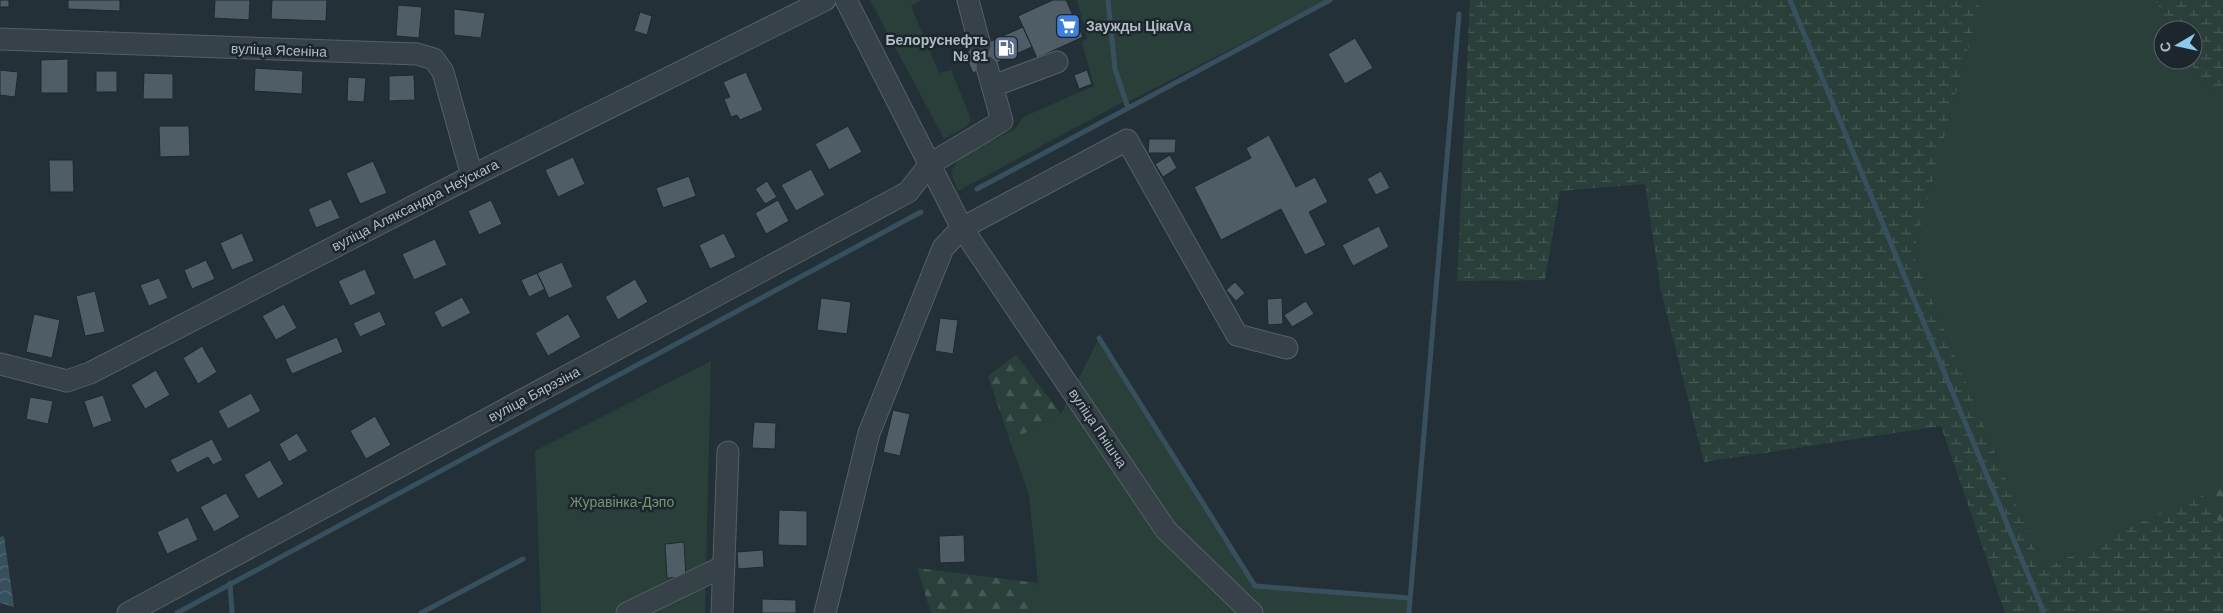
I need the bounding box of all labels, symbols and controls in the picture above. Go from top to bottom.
supermarket icon: Заужды ЦікаVа [1055,13,1081,39]
place label: Заужды ЦікаVа [1086,18,1191,34]
north arrow [2153,20,2203,70]
place label: Белоруснефть № 81 [886,32,988,64]
fuel station icon: Белоруснефть № 81 [993,35,1019,61]
street label: вуліца Ясеніна [231,40,327,60]
text: С [2156,41,2174,53]
street label: вуліца Аляксандра Неўскага [329,156,501,254]
street label: вуліца Бярэзіна [485,363,583,425]
street label: вуліца Пнішча [1066,385,1130,471]
park label: Журавінка-Дэпо [570,494,674,510]

